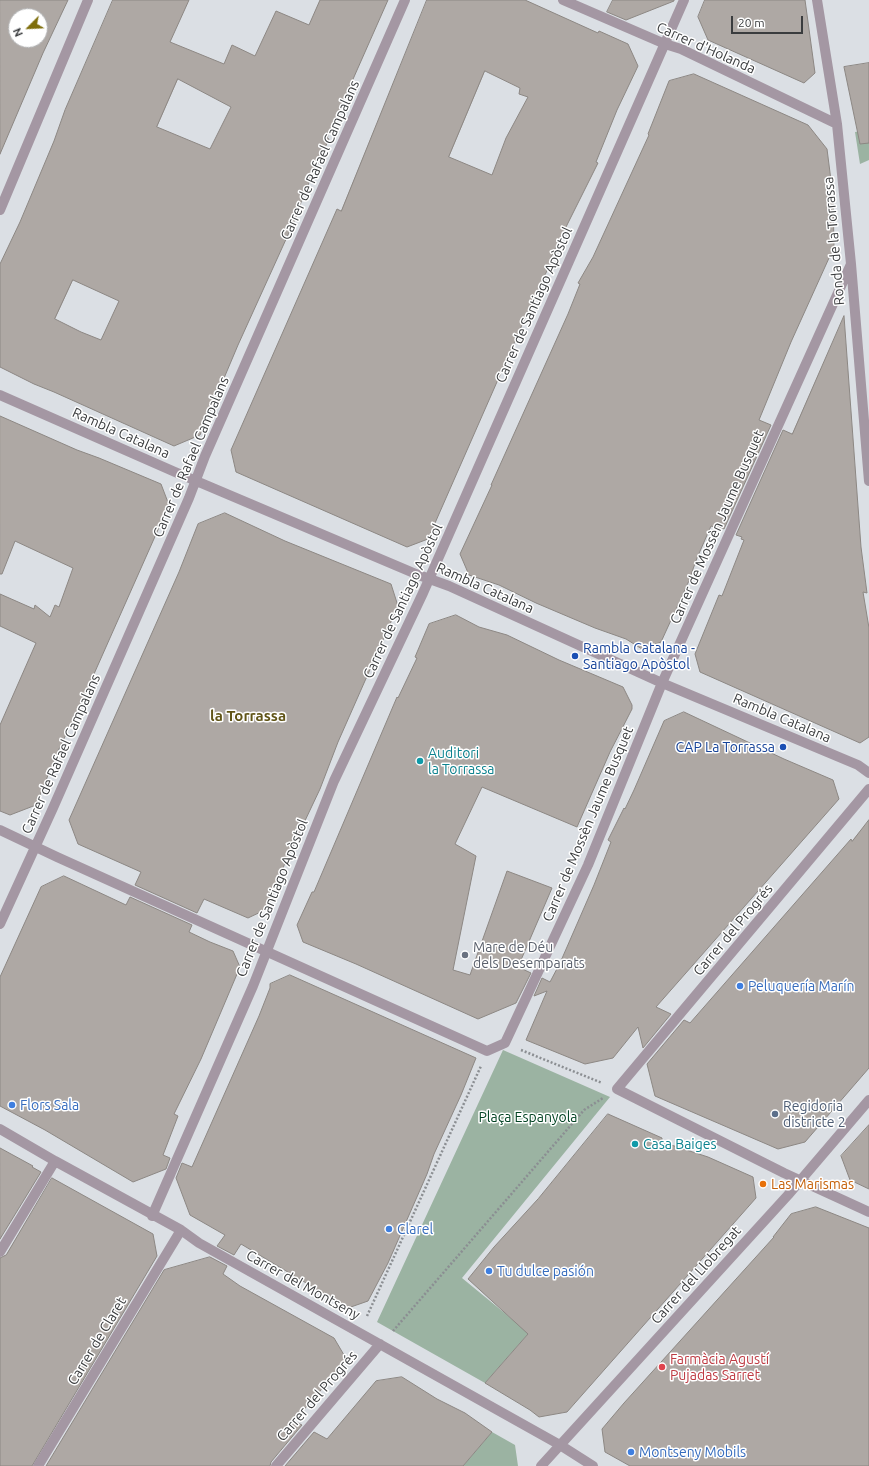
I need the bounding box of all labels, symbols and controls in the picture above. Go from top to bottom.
north arrow [8,8,48,48]
scale bar [733,8,805,34]
text: 20 m [738,16,765,29]
street label: Carrer d'Holanda [654,19,758,77]
text: N [11,26,25,39]
street label: Carrer de Rafael Campalans [277,78,363,242]
street label: Ronda de la Torrassa [820,176,848,306]
street label: Carrer de Santiago Apòstol [492,225,576,385]
street label: Carrer de Rafael Campalans [149,374,233,540]
street label: Rambla Catalana [70,404,172,462]
street label: Carrer de Mossèn Jaume Busquet [666,427,768,627]
street label: Carrer de Santiago Apòstol [360,521,446,681]
street label: Rambla Catalana [434,559,536,617]
place label: Rambla Catalana - Santiago Apòstol [583,640,695,672]
marker: Rambla Catalana - Santiago Apòstol [570,651,580,661]
street label: Carrer de Rafael Campalans [18,672,104,836]
street label: Rambla Catalana [730,690,834,746]
district label: la Torrassa [210,707,286,725]
street label: Carrer de Mossèn Jaume Busquet [539,724,637,924]
place label: CAP La Torrassa [675,739,775,755]
marker: CAP La Torrassa [778,742,788,752]
place label: Auditori la Torrassa [428,745,495,778]
marker: Auditori la Torrassa [415,756,425,766]
street label: Carrer de Santiago Apòstol [233,817,311,979]
street label: Carrer del Progrés [690,881,776,979]
place label: Mare de Déu dels Desemparats [473,939,585,972]
marker: Mare de Déu dels Desemparats [460,950,470,960]
place label: Peluquería Marín [748,978,855,994]
marker: Peluquería Marín [735,981,745,991]
place label: Flors Sala [20,1097,79,1113]
place label: Regidoria districte 2 [783,1098,846,1130]
marker: Flors Sala [7,1100,17,1110]
park label: Plaça Espanyola [478,1109,578,1125]
marker: Regidoria districte 2 [770,1109,780,1119]
place label: Casa Baiges [643,1136,717,1152]
marker: Casa Baiges [630,1139,640,1149]
place label: Las Marismas [771,1176,854,1192]
marker: Las Marismas [758,1179,768,1189]
place label: Clarel [397,1221,433,1237]
street label: Carrer del Llobregat [647,1222,745,1328]
marker: Clarel [384,1224,394,1234]
street label: Carrer del Montseny [243,1247,363,1323]
place label: Tu dulce pasión [497,1263,594,1279]
marker: Tu dulce pasión [484,1266,494,1276]
street label: Carrer de Claret [64,1294,130,1388]
street label: Carrer del Progrés [273,1347,361,1445]
place label: Farmàcia Agustí Pujadas Sarret [670,1351,769,1384]
marker: Farmàcia Agustí Pujadas Sarret [657,1362,667,1372]
place label: Montseny Mobils [639,1444,746,1460]
marker: Montseny Mobils [626,1447,636,1457]

